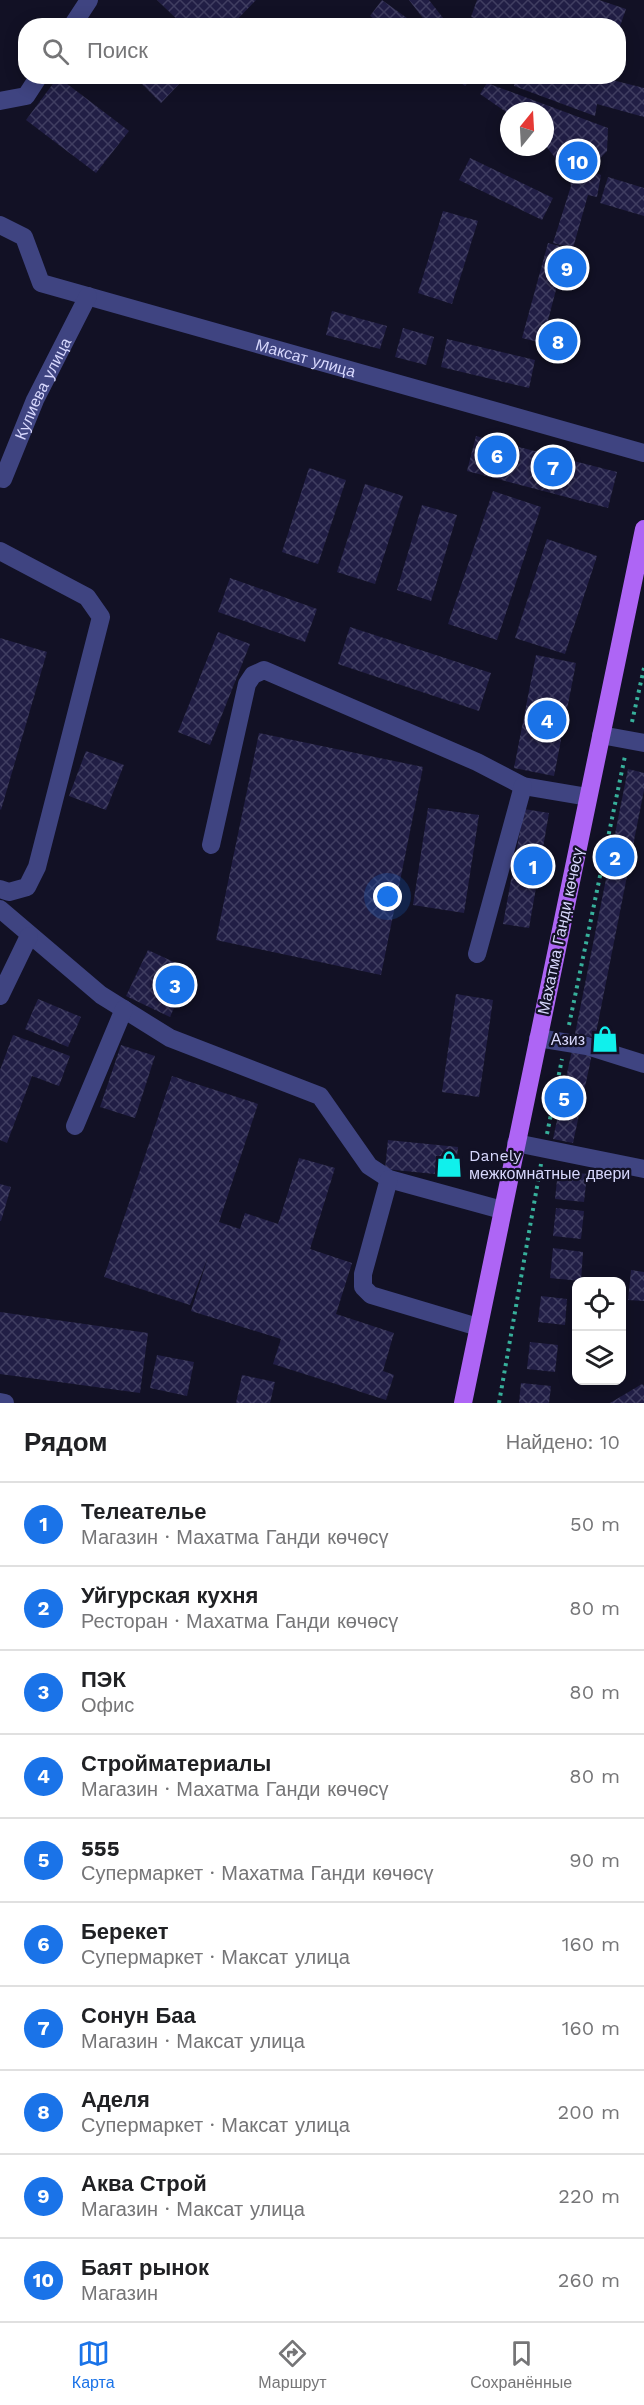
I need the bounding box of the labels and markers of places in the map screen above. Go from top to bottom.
pin: 10 [558,138,598,184]
pin: 9 [548,246,586,290]
pin: 8 [538,318,578,364]
pin: 6 [478,432,516,478]
pin: 7 [534,444,572,490]
pin: 4 [528,698,566,742]
pin: 2 [596,834,634,880]
pin: 1 [514,844,552,888]
pin: 3 [156,962,195,1008]
shop icon: Азиз [590,1024,620,1054]
place label: Азиз [551,1030,585,1049]
pin: 5 [544,1076,584,1120]
place label: Danely межкомнатные двери [469,1146,630,1183]
shop icon: Danely межкомнатные двери [434,1149,464,1179]

